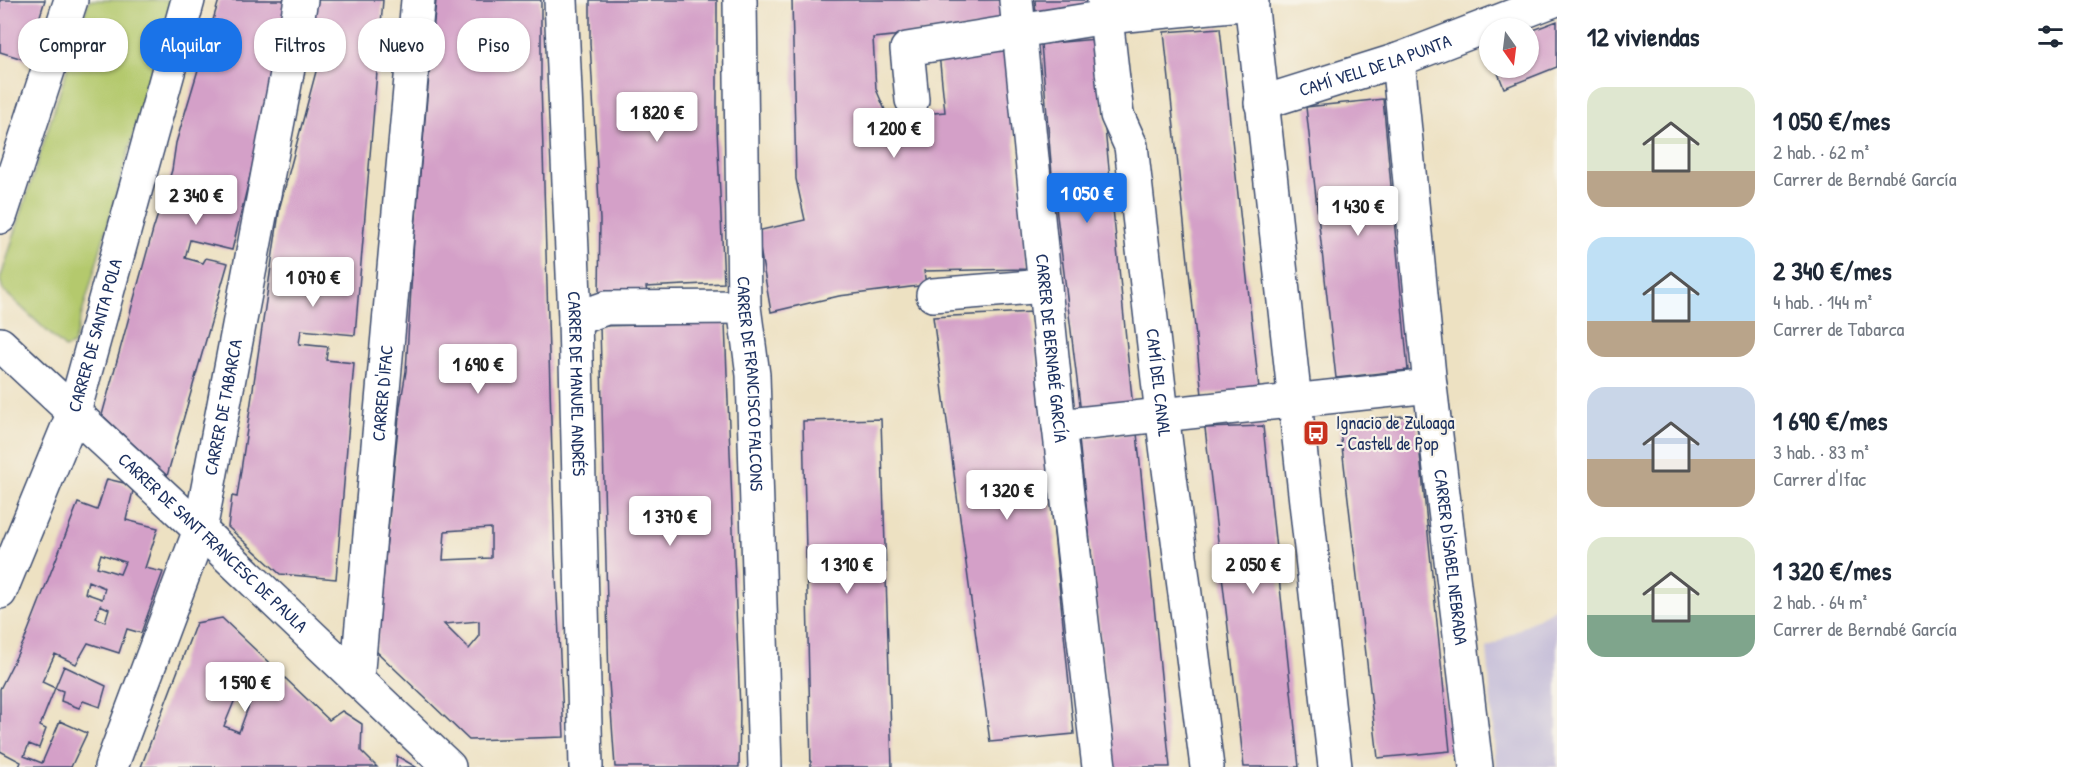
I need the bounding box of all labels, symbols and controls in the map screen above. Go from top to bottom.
chip: Comprar [18,18,128,72]
chip: Alquilar [140,18,242,72]
chip: Filtros [254,18,346,72]
chip: Nuevo [358,18,445,72]
chip: Piso [457,18,530,72]
north arrow [1479,18,1539,78]
map controls [1479,18,1539,78]
text: 12 viviendas [1587,19,1699,54]
icon: filters [2034,20,2067,53]
street label: CAMÍ VELL DE LA PUNTA [1296,28,1455,102]
pin: 1 820 € [602,92,712,143]
text: 1 820 € [630,98,684,125]
text: 1 050 €/mes [1773,103,1890,138]
pin: 1 200 € [839,108,949,159]
icon: home [1635,111,1707,183]
text: 1 200 € [867,114,921,141]
text: 2 hab. · 62 m² [1773,138,1869,165]
text: Carrer de Bernabé García [1773,165,1957,192]
pin: 1 050 € [1032,173,1142,224]
pin: 2 340 € [141,175,251,226]
text: 1 050 € [1061,179,1113,206]
text: 2 340 € [169,181,223,208]
pin: 1 430 € [1303,186,1413,237]
text: 1 430 € [1332,192,1384,219]
street label: CARRER DE BERNABÉ GARCÍA [1030,253,1074,444]
text: 2 340 €/mes [1773,253,1892,288]
street label: CARRER DE SANTA POLA [62,256,128,415]
pin: 1 070 € [258,257,368,308]
icon: home [1635,261,1707,333]
text: 1 070 € [286,263,340,290]
street label: CARRER DE FRANCISCO FALCONS [732,276,770,492]
text: 4 hab. · 144 m² [1773,288,1872,315]
street label: CARRER DE MANUEL ANDRÉS [562,291,592,477]
text: Carrer de Tabarca [1773,315,1904,342]
street label: CAMÍ DEL CANAL [1140,327,1178,439]
street label: CARRER DE TABARCA [198,337,248,477]
street label: CARRER D'IFAC [365,344,399,442]
pin: 1 690 € [423,344,533,395]
text: 1 690 € [453,350,503,377]
text: 1 690 €/mes [1773,403,1888,438]
place label: Ignacio de Zuloaga - Castell de Pop [1336,410,1455,456]
icon: home [1635,411,1707,483]
bus stop icon: Ignacio de Zuloaga - Castell de Pop [1301,418,1331,448]
text: 3 hab. · 83 m² [1773,438,1869,465]
street label: CARRER DE SANT FRANCESC DE PAULA [113,447,313,638]
text: Carrer d'Ifac [1773,465,1866,492]
street label: CARRER D'ISABEL NEBRADA [1428,468,1474,647]
pin: 1 320 € [952,470,1062,521]
text: 1 320 € [980,476,1034,503]
pin: 1 370 € [615,496,725,547]
text: 1 370 € [643,502,697,529]
pin: 1 310 € [792,544,902,595]
pin: 2 050 € [1198,544,1308,595]
text: 1 310 € [821,550,873,577]
text: 2 050 € [1226,550,1280,577]
text: 1 320 €/mes [1773,553,1891,588]
icon: home [1635,561,1707,633]
text: 2 hab. · 64 m² [1773,588,1867,615]
text: Carrer de Bernabé García [1773,615,1957,642]
pin: 1 590 € [190,662,300,713]
text: 1 590 € [220,668,270,695]

